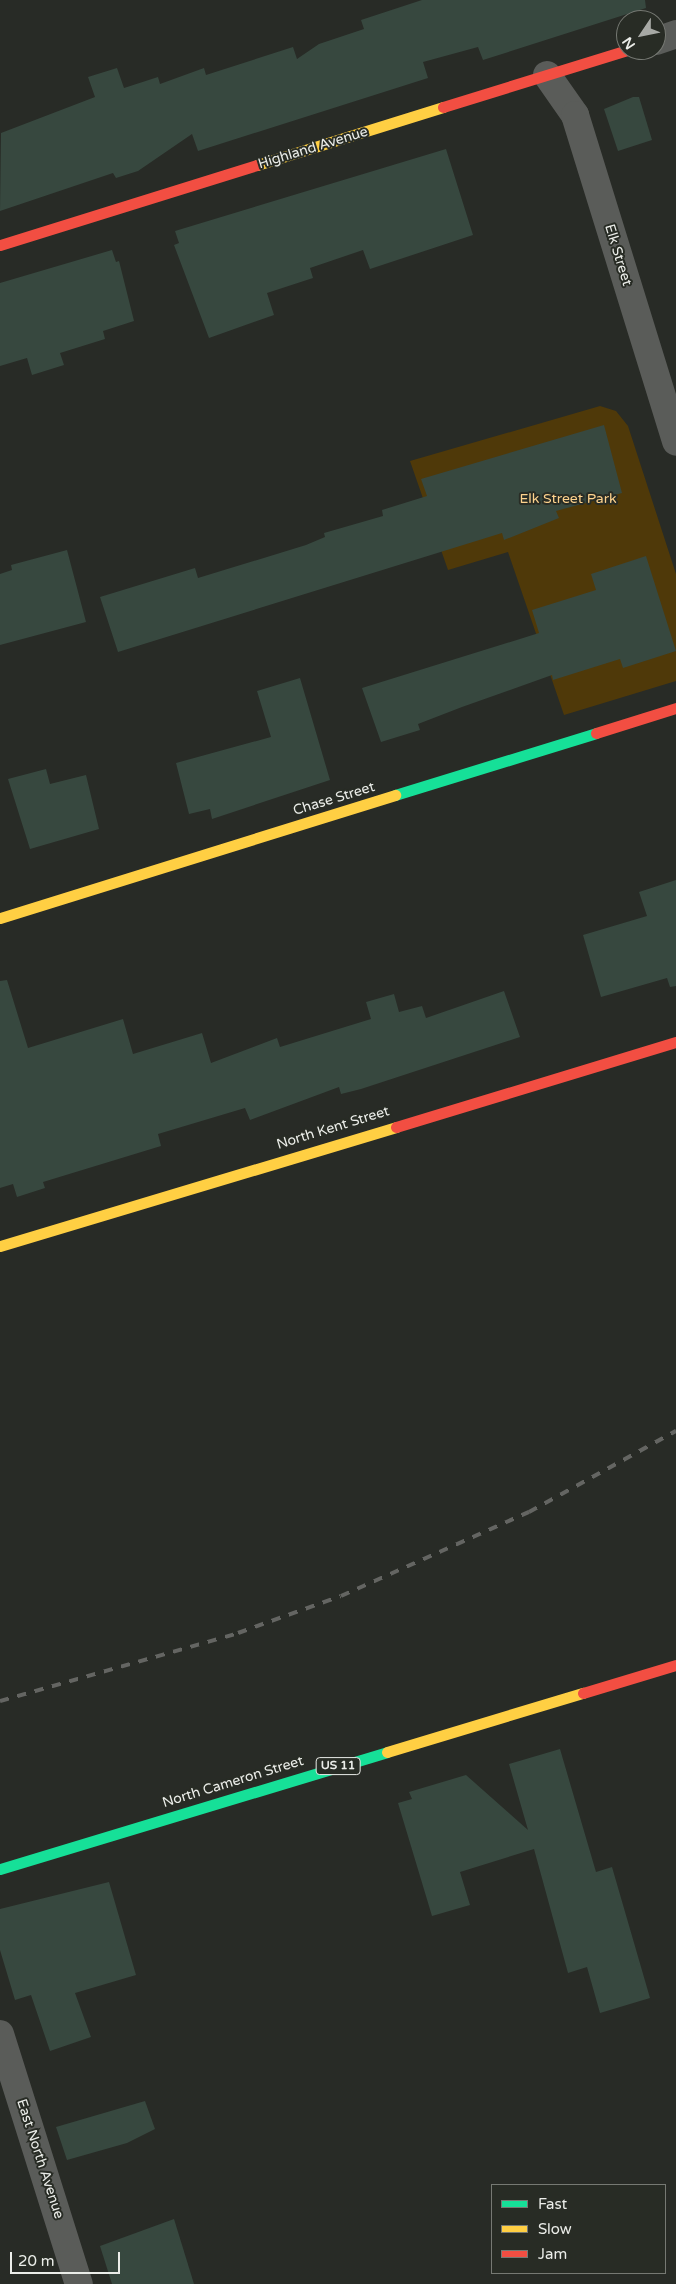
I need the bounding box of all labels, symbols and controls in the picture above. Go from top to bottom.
north arrow [616,10,666,60]
text: N [619,34,639,53]
street label: Highland Avenue [256,123,370,173]
street label: Elk Street [601,222,635,288]
park label: Elk Street Park [519,491,617,507]
street label: Chase Street [291,779,377,819]
street label: North Kent Street [275,1103,391,1153]
street label: North Cameron Street [160,1753,306,1811]
road number: US 11 [316,1756,360,1775]
street label: East North Avenue [13,2097,67,2221]
legend [491,2184,666,2274]
text: Fast [538,2195,567,2213]
text: Slow [538,2220,572,2238]
scale bar [12,2242,122,2274]
text: Jam [538,2245,567,2263]
text: 20 m [18,2252,55,2270]

